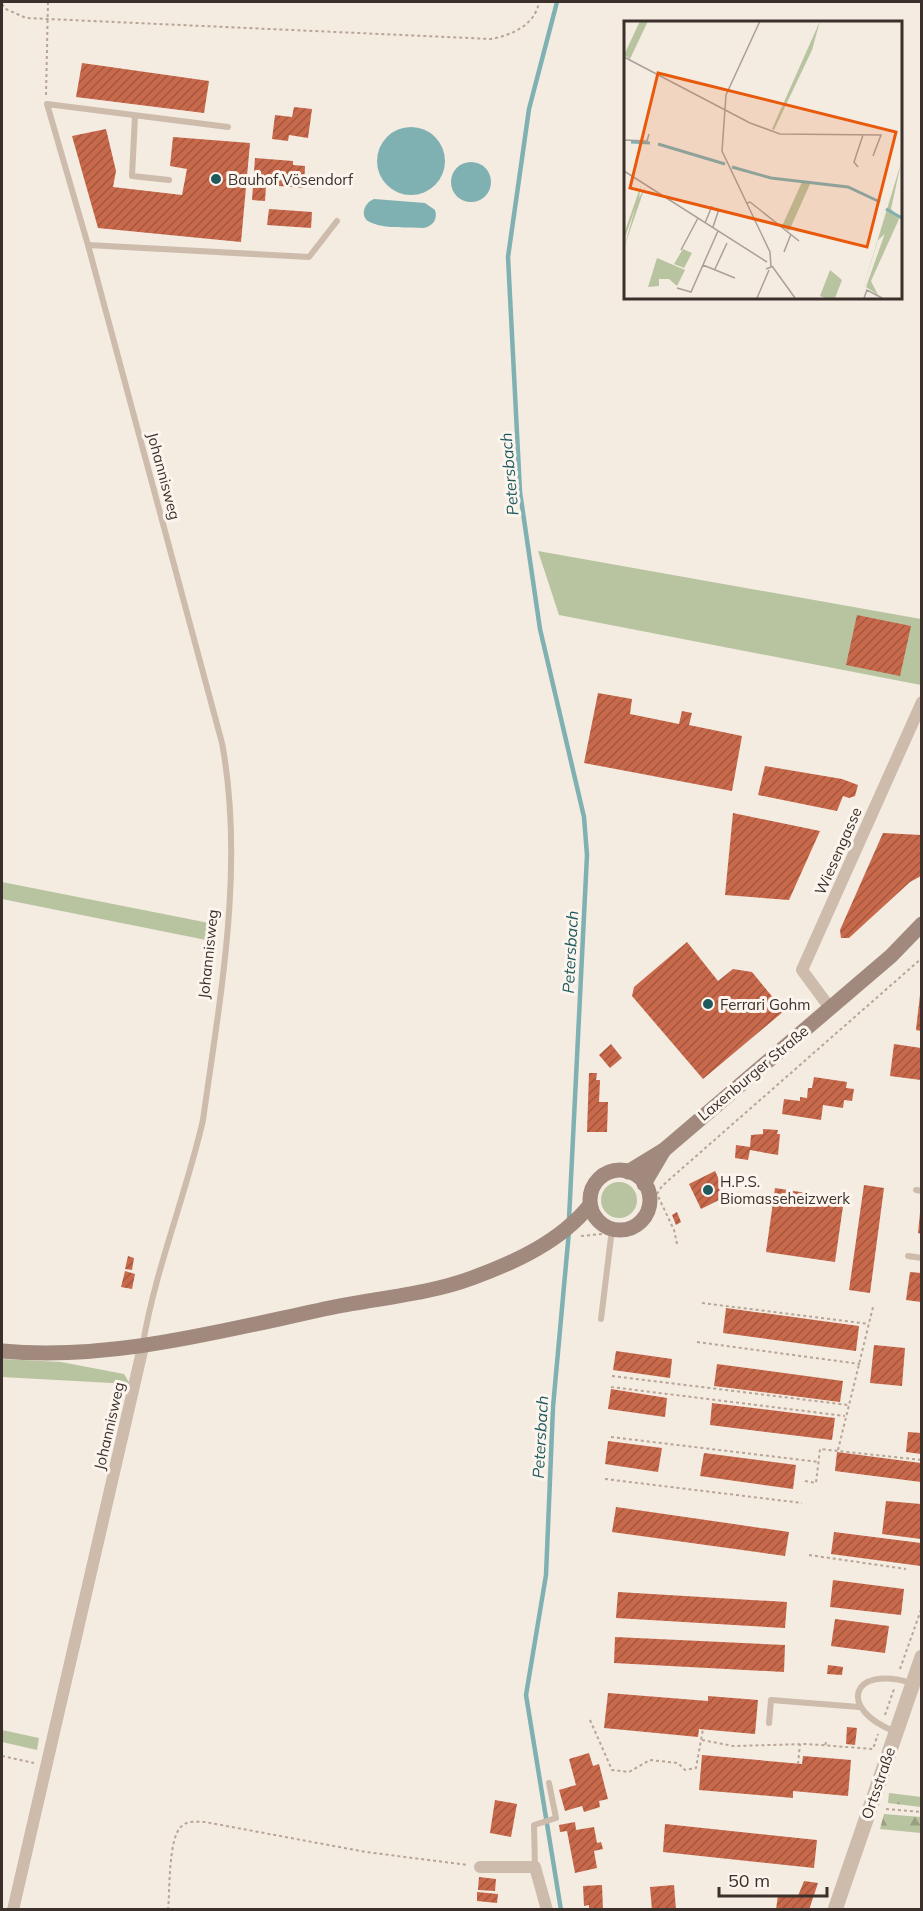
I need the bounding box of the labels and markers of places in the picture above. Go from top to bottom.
place label: Bauhof Vösendorf [228,170,354,189]
marker: Bauhof Vösendorf [209,172,223,186]
place label: Ferrari Gohm [720,995,811,1014]
marker: Ferrari Gohm [701,997,715,1011]
place label: H.P.S. Biomasseheizwerk [720,1172,850,1208]
marker: H.P.S. Biomasseheizwerk [701,1183,715,1197]

